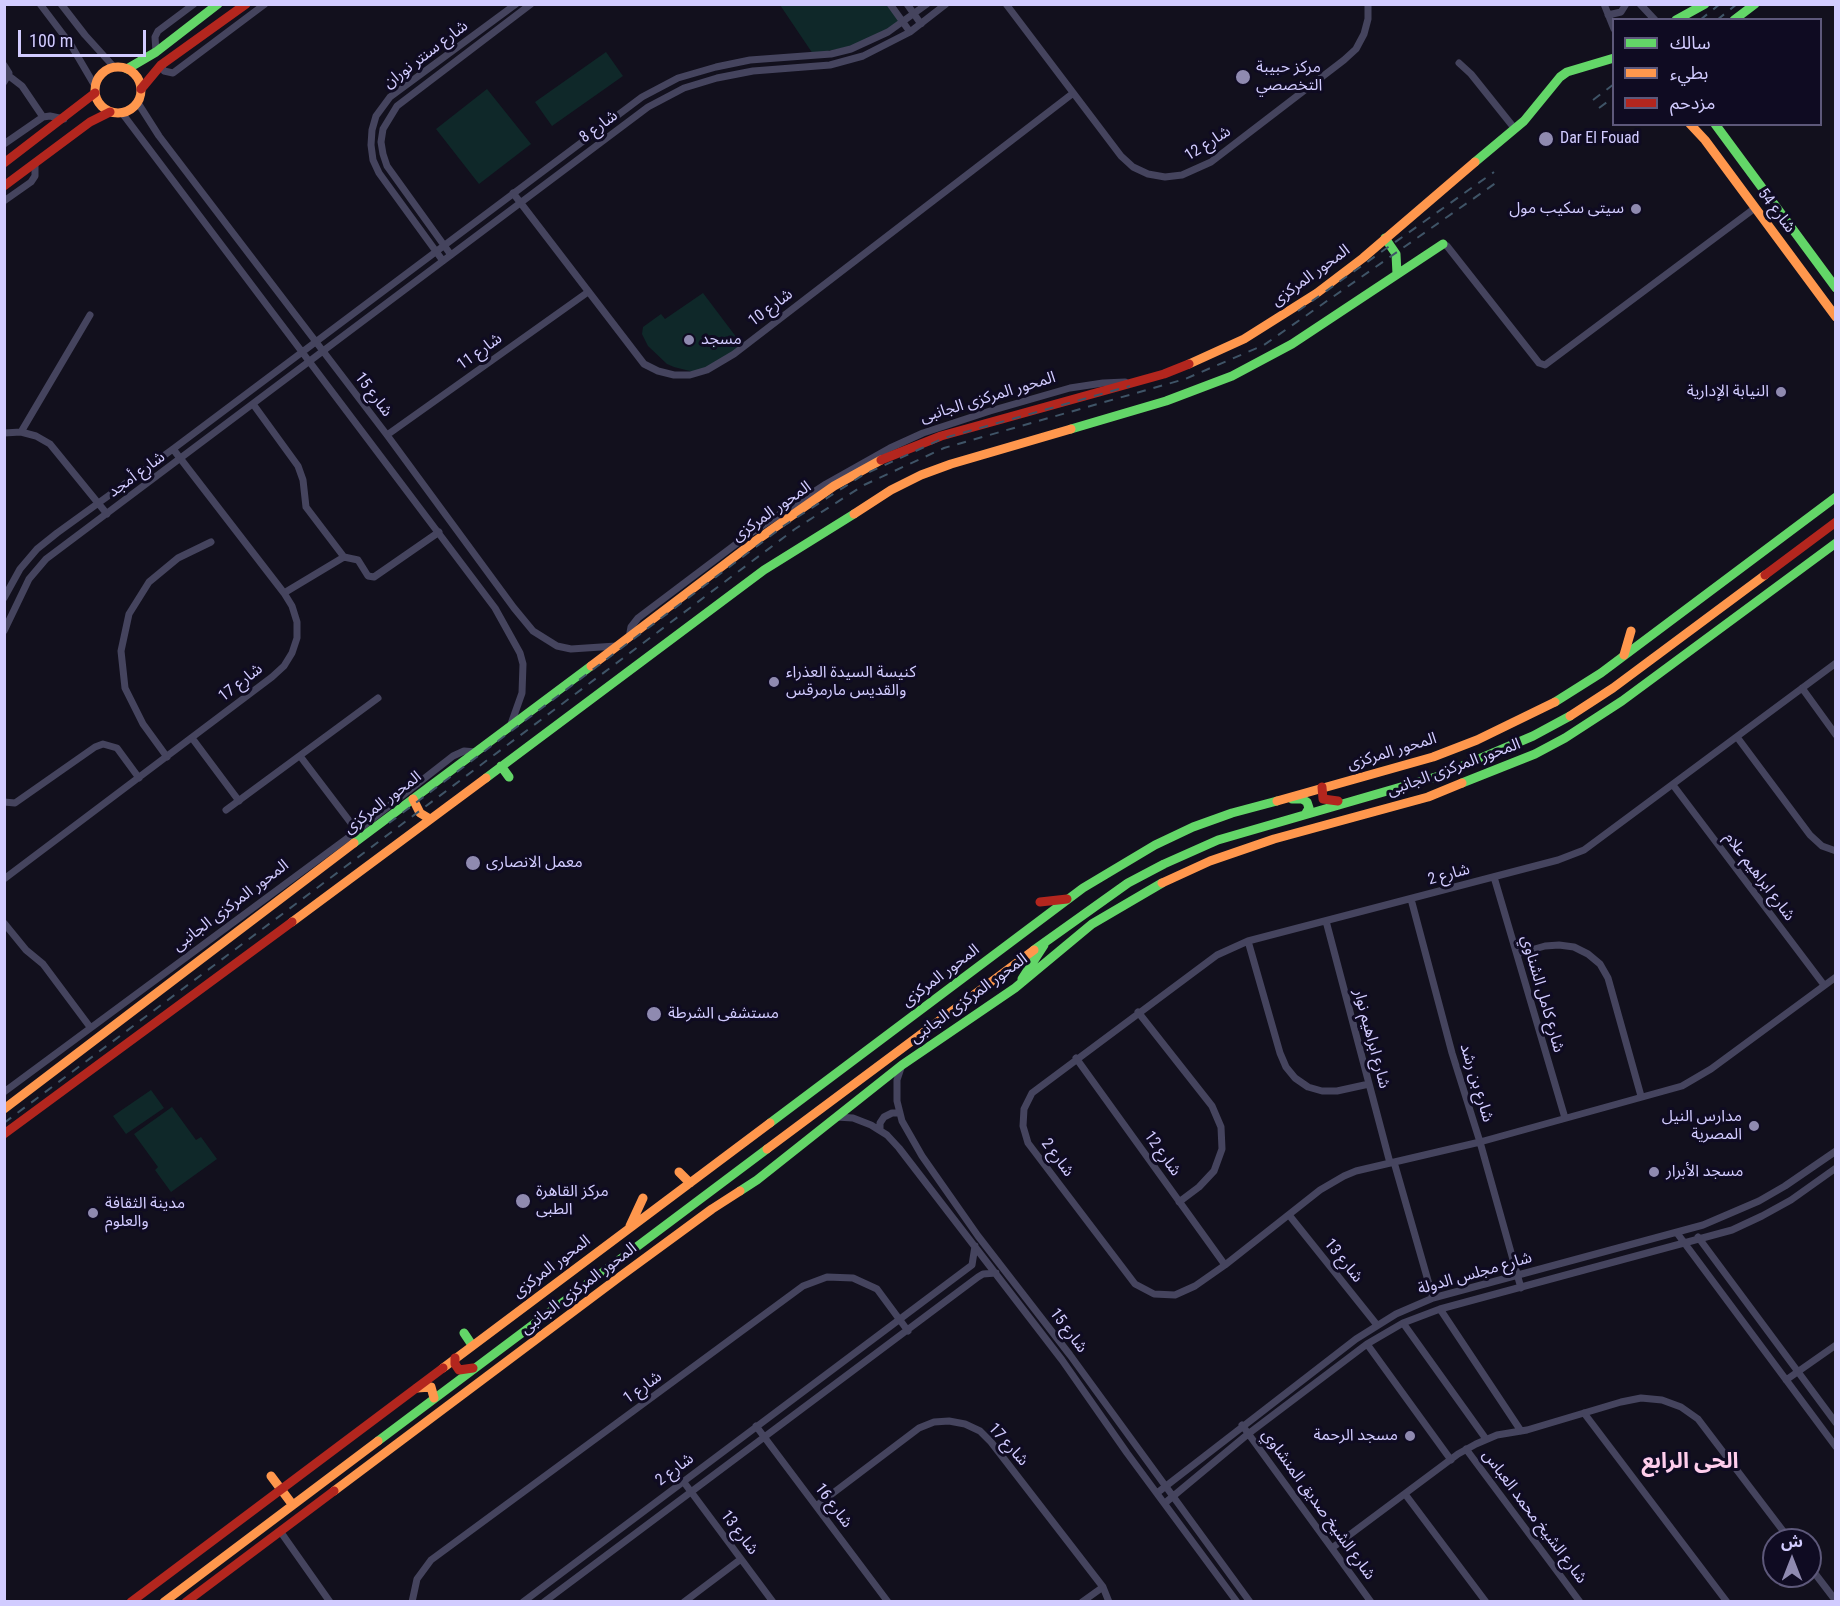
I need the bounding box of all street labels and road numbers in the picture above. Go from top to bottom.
street label: شارع سنتر نوران [380,17,472,93]
street label: شارع 8 [576,106,622,148]
street label: شارع 12 [1181,122,1235,166]
street label: شارع 54 [1753,185,1799,237]
street label: المحور المركزى [1268,241,1354,311]
street label: شارع 10 [745,285,797,331]
street label: شارع 11 [454,329,506,375]
street label: المحور المركزى الجانبى [918,368,1058,428]
street label: شارع 15 [350,369,396,421]
street label: شارع أمجد [105,448,169,502]
street label: المحور المركزى [729,478,815,546]
street label: شارع 17 [215,660,267,706]
street label: المحور المركزى [1345,729,1439,775]
street label: المحور المركزى الجانبى [1385,735,1523,801]
street label: المحور المركزى [340,767,426,839]
street label: شارع ابراهيم علام [1719,829,1799,925]
street label: المحور المركزى الجانبى [169,856,293,956]
street label: شارع 2 [1426,860,1472,890]
street label: شارع كامل الشناوي [1516,933,1568,1055]
street label: المحور المركزى [898,940,984,1012]
street label: المحور المركزى الجانبى [906,950,1032,1048]
street label: شارع ابراهيم نوار [1349,987,1393,1091]
street label: شارع بن رشد [1455,1041,1497,1125]
street label: شارع 12 [1139,1128,1185,1180]
street label: شارع 2 [1036,1135,1078,1181]
street label: المحور المركزى [509,1231,595,1303]
street label: شارع 13 [1320,1235,1366,1287]
street label: المحور المركزى الجانبى [517,1239,641,1339]
street label: شارع مجلس الدولة [1416,1249,1534,1299]
street label: شارع 15 [1045,1305,1091,1357]
street label: شارع 1 [620,1368,666,1408]
street label: شارع 17 [984,1420,1032,1470]
street label: شارع الشيخ صديق المنشاوي [1257,1426,1379,1584]
street label: شارع الشيخ محمد العباس [1478,1446,1590,1588]
street label: شارع 2 [652,1449,698,1491]
street label: شارع 16 [810,1480,856,1532]
street label: شارع 13 [716,1507,762,1559]

